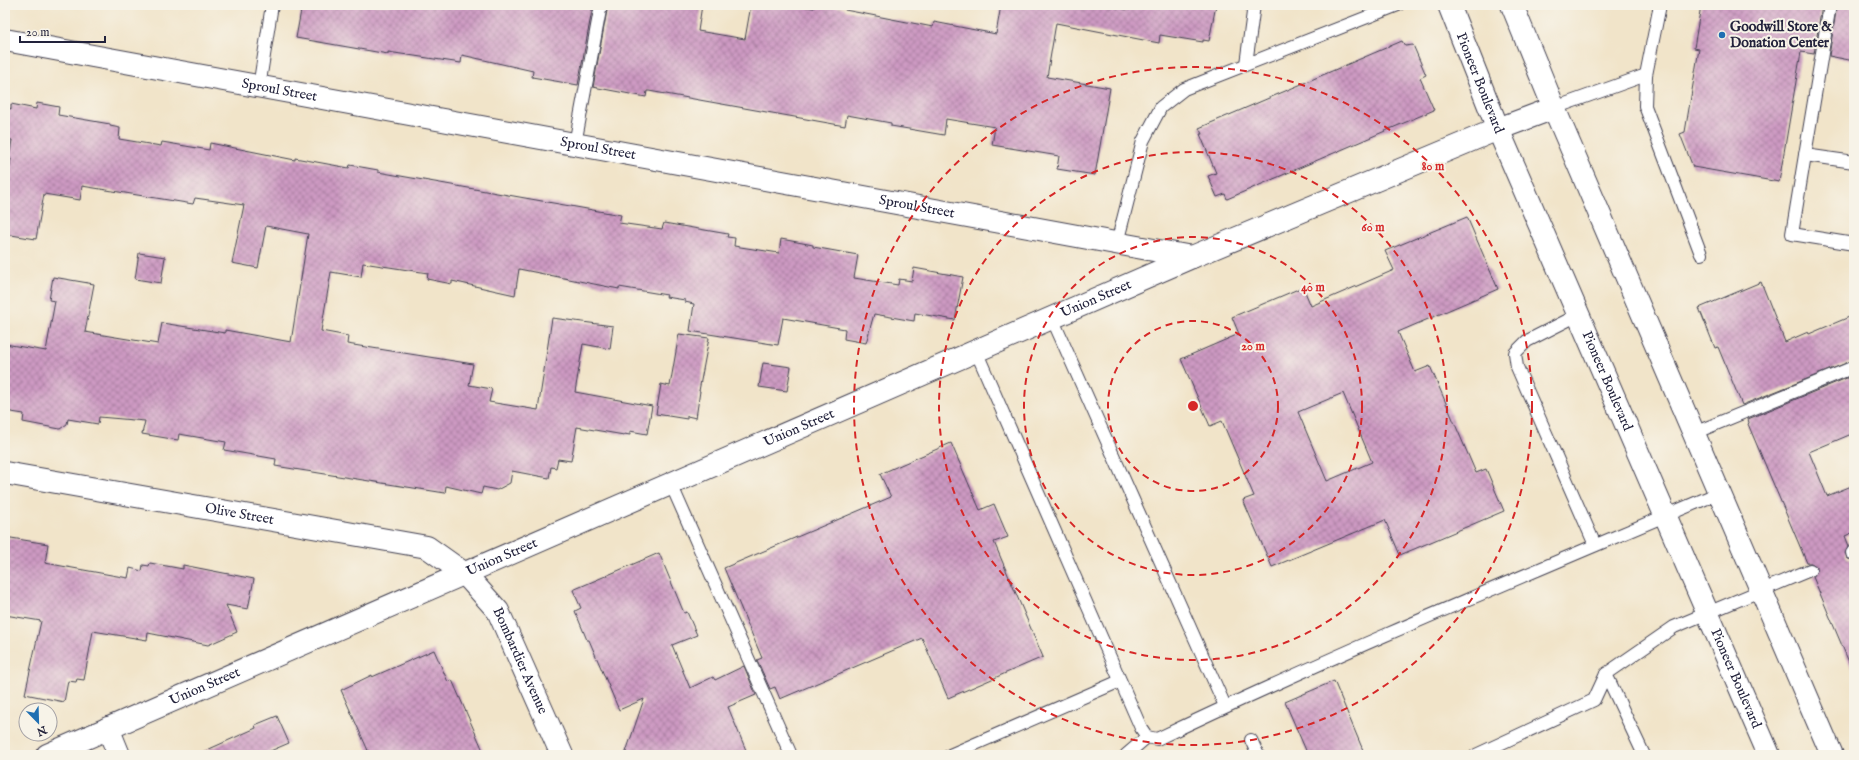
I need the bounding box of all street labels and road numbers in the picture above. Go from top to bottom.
street label: Pioneer Boulevard [1452,30,1508,137]
street label: Sproul Street [240,74,319,106]
street label: Sproul Street [559,133,638,164]
street label: Sproul Street [878,191,956,222]
street label: Union Street [1058,275,1134,322]
street label: Pioneer Boulevard [1578,328,1637,434]
street label: Union Street [761,405,837,451]
street label: Olive Street [204,499,275,529]
street label: Union Street [464,534,540,580]
street label: Bombardier Avenue [489,605,552,717]
street label: Pioneer Boulevard [1706,626,1766,732]
street label: Union Street [167,663,243,710]

